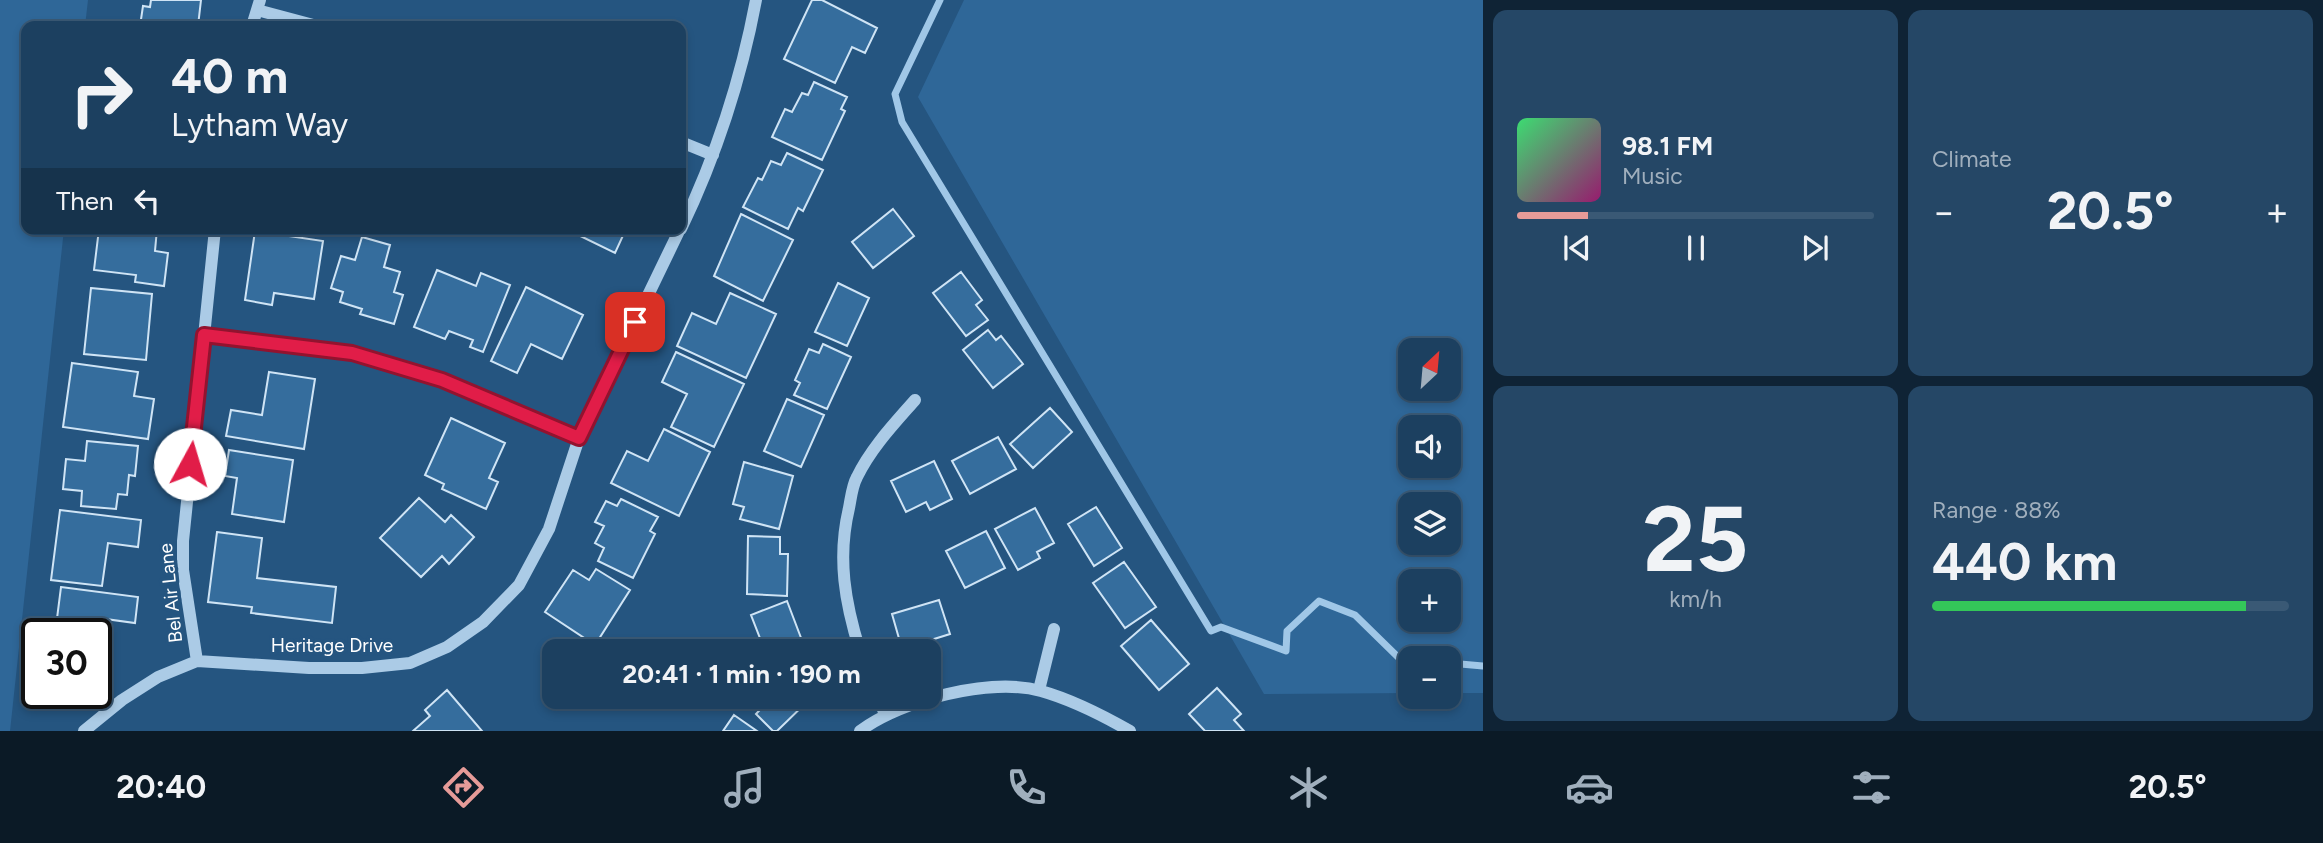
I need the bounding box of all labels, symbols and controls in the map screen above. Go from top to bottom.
text: 40 m [171,46,288,105]
icon: right [56,49,147,140]
text: Lytham Way [171,106,348,144]
text: 98.1 FM [1622,130,1713,162]
text: Climate [1932,145,2011,173]
text: Music [1622,162,1683,190]
text: 20.5° [2047,180,2174,242]
icon: left [128,182,166,220]
text: Then [56,185,114,217]
text: − [1932,189,1956,235]
text: + [2265,189,2289,235]
icon: previous [1558,229,1596,267]
icon: pause [1677,229,1715,267]
icon: next [1796,229,1834,267]
pin [605,292,665,352]
icon: arrive [616,303,654,341]
north arrow [1398,338,1461,401]
map controls [1398,338,1461,709]
button: sound [1398,415,1461,478]
position arrow [153,427,227,501]
text: 25 [1643,485,1748,594]
button: layers [1398,492,1461,555]
text: Range · 88% [1932,496,2061,524]
text: 440 km [1932,531,2117,593]
street label: Bel Air Lane [154,542,187,644]
button: + [1398,569,1461,632]
text: km/h [1669,585,1722,613]
speed limit sign: 30 [21,618,112,709]
street label: Heritage Drive [271,634,393,657]
button: − [1398,646,1461,709]
text: 20:41 · 1 min · 190 m [622,658,861,690]
icon: directions [439,763,488,812]
icon: music [720,763,769,812]
icon: phone [1002,763,1051,812]
icon: climate [1284,763,1333,812]
icon: car [1565,763,1614,812]
icon: filters [1847,763,1896,812]
text: 20:40 [116,768,206,806]
text: 20.5° [2129,768,2207,806]

